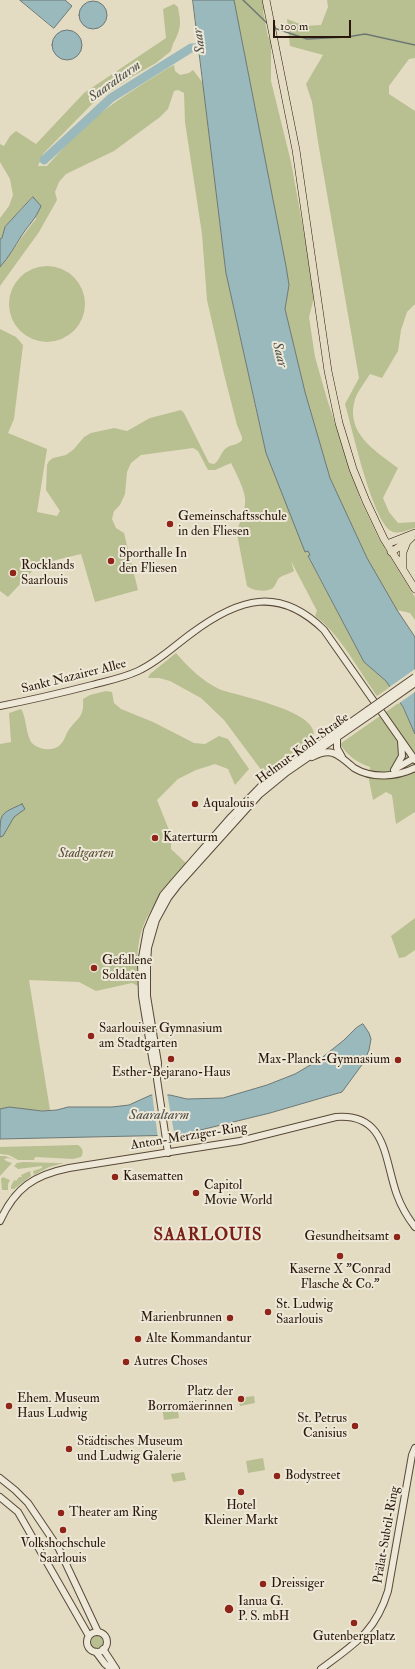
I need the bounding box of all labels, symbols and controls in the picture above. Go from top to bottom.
scale bar [275,12,353,38]
text: 100 m [280,19,308,34]
water label: Saar [190,27,210,55]
water label: Saaraltarm [86,58,144,106]
water label: Saar [268,341,290,369]
place label: Gemeinschaftsschule in den Fliesen [178,509,287,540]
marker: Gemeinschaftsschule in den Fliesen [165,519,175,529]
place label: Sporthalle In den Fliesen [119,546,187,577]
marker: Sporthalle In den Fliesen [106,556,116,566]
place label: Rocklands Saarlouis [21,558,74,589]
marker: Rocklands Saarlouis [8,568,18,578]
street label: Sankt Nazairer Allee [20,656,128,698]
street label: Helmut-Kohl-Straße [254,710,352,788]
place label: Aqualouis [203,796,254,812]
marker: Aqualouis [190,799,200,809]
place label: Katerturm [163,830,218,846]
marker: Katerturm [150,833,160,843]
park label: Stadtgarten [58,846,114,862]
place label: Gefallene Soldaten [102,953,152,984]
marker: Gefallene Soldaten [89,963,99,973]
place label: Saarlouiser Gymnasium am Stadtgarten [99,1021,222,1052]
marker: Saarlouiser Gymnasium am Stadtgarten [86,1031,96,1041]
place label: Max-Planck-Gymnasium [258,1052,390,1068]
marker: Esther-Bejarano-Haus [166,1054,176,1064]
marker: Max-Planck-Gymnasium [393,1055,403,1065]
place label: Esther-Bejarano-Haus [112,1065,230,1081]
water label: Saaraltarm [129,1108,189,1124]
street label: Anton-Merziger-Ring [130,1120,248,1154]
place label: Kasematten [123,1169,183,1185]
marker: Kasematten [110,1172,120,1182]
place label: Capitol Movie World [204,1178,272,1209]
marker: Capitol Movie World [191,1188,201,1198]
district label: SAARLOUIS [154,1226,262,1246]
place label: Gesundheitsamt [305,1229,389,1245]
marker: Gesundheitsamt [392,1232,402,1242]
marker: Kaserne X "Conrad Flasche & Co." [335,1251,345,1261]
place label: Kaserne X "Conrad Flasche & Co." [289,1262,391,1293]
place label: St. Ludwig Saarlouis [276,1297,333,1328]
marker: St. Ludwig Saarlouis [263,1307,273,1317]
place label: Marienbrunnen [140,1310,222,1326]
marker: Marienbrunnen [225,1313,235,1323]
place label: Alte Kommandantur [146,1331,251,1347]
marker: Alte Kommandantur [133,1334,143,1344]
place label: Autres Choses [134,1354,207,1370]
marker: Autres Choses [121,1357,131,1367]
place label: Platz der Borromäerinnen [148,1384,233,1415]
place label: Ehem. Museum Haus Ludwig [17,1391,100,1422]
marker: Platz der Borromäerinnen [236,1394,246,1404]
marker: Ehem. Museum Haus Ludwig [4,1401,14,1411]
place label: St. Petrus Canisius [297,1411,347,1442]
marker: St. Petrus Canisius [350,1421,360,1431]
place label: Städtisches Museum und Ludwig Galerie [77,1434,183,1465]
marker: Städtisches Museum und Ludwig Galerie [64,1444,74,1454]
place label: Bodystreet [285,1468,340,1484]
marker: Bodystreet [272,1471,282,1481]
street label: Prälat-Subtil-Ring [371,1485,403,1585]
marker: Hotel Kleiner Markt [236,1487,246,1497]
place label: Hotel Kleiner Markt [204,1498,278,1529]
place label: Theater am Ring [69,1505,158,1521]
marker: Theater am Ring [56,1508,66,1518]
marker: Volkshochschule Saarlouis [58,1525,68,1535]
place label: Volkshochschule Saarlouis [20,1536,106,1567]
place label: Dreissiger [271,1576,324,1592]
marker: Dreissiger [258,1579,268,1589]
place label: Ianua G. P. S. mbH [238,1594,289,1625]
marker: Ianua G. P. S. mbH [223,1603,235,1615]
marker: Gutenbergplatz [349,1618,359,1628]
place label: Gutenbergplatz [313,1629,395,1645]

